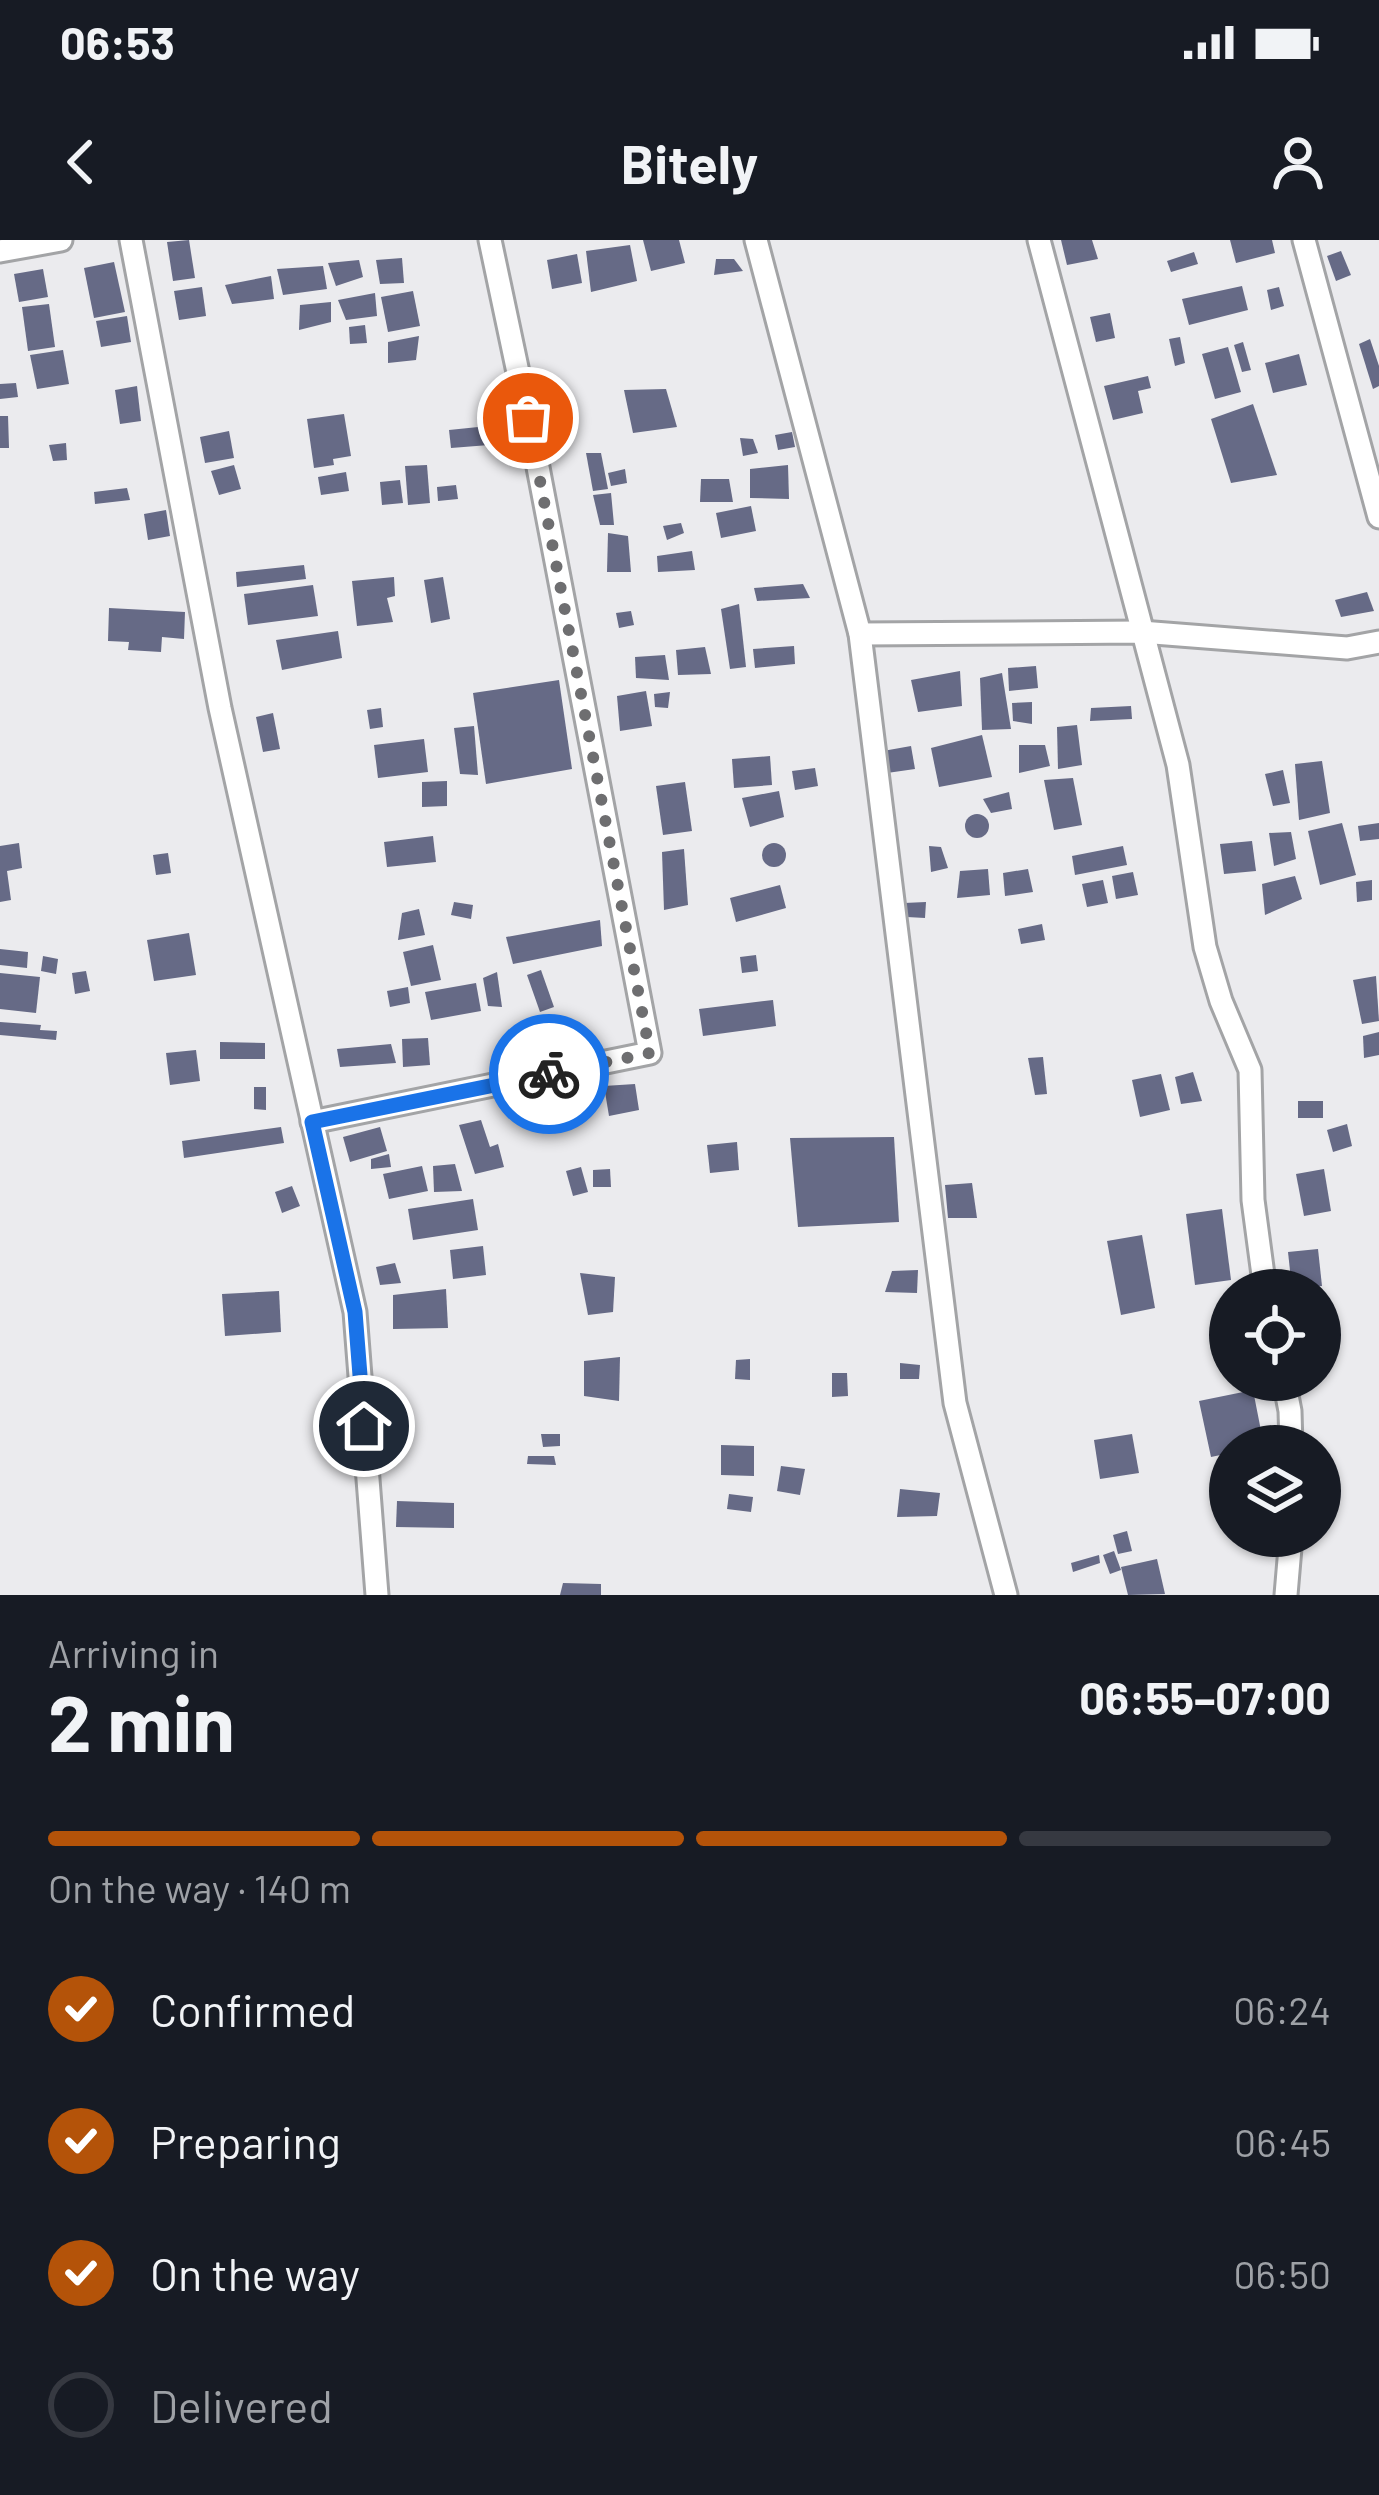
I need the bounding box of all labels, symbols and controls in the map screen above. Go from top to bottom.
text: 06:53 [60,15,175,69]
icon: back [48,129,114,195]
icon: person [1265,129,1331,195]
text: Bitely [621,130,758,195]
pin [477,367,579,469]
icon: bag [495,385,561,451]
courier [489,1014,609,1134]
icon: bike [516,1041,582,1107]
map controls [1209,1269,1341,1557]
button: locate [1209,1269,1341,1401]
pin [313,1375,415,1477]
icon: home [331,1393,397,1459]
button: layers [1209,1425,1341,1557]
text: Arriving in [48,1629,219,1676]
text: 06:55–07:00 [1079,1670,1331,1724]
text: 2 min [48,1674,235,1768]
text: On the way · 140 m [48,1864,351,1911]
icon: check [48,1976,114,2042]
text: Confirmed [150,1982,355,2036]
text: 06:24 [1233,1986,1331,2033]
icon: check [48,2108,114,2174]
text: Preparing [150,2114,341,2168]
text: 06:45 [1234,2118,1331,2165]
icon: check [48,2240,114,2306]
text: On the way [150,2246,360,2300]
text: 06:50 [1234,2250,1331,2297]
text: Delivered [150,2378,333,2432]

